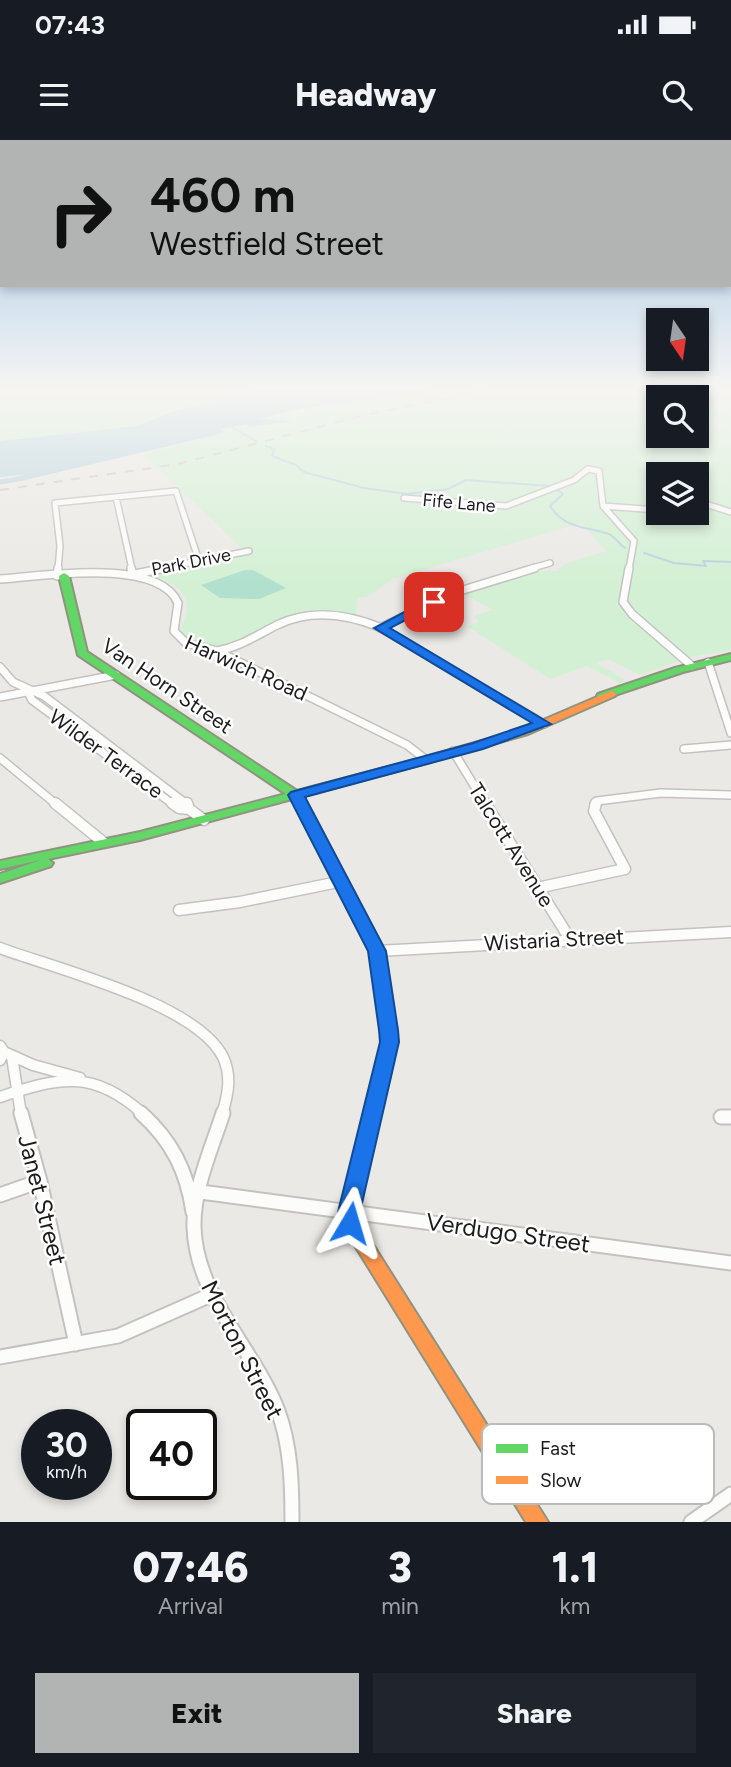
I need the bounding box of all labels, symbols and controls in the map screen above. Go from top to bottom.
text: 07:43 [35,9,105,41]
icon: menu [35,76,73,114]
text: Headway [295,76,436,114]
icon: search [658,76,696,114]
text: 460 m [150,165,296,224]
icon: right [35,168,126,259]
text: Westfield Street [150,225,384,263]
north arrow [646,308,709,371]
map controls [646,308,709,525]
button: search [646,385,709,448]
button: layers [646,462,709,525]
street label: Fife Lane [422,489,497,517]
street label: Park Drive [149,544,233,580]
pin [404,572,464,632]
icon: arrive [415,583,453,621]
street label: Harwich Road [181,629,311,706]
street label: Van Horn Street [97,633,237,739]
street label: Wilder Terrace [44,704,168,803]
street label: Talcott Avenue [463,778,559,911]
street label: Wistaria Street [483,923,625,956]
street label: Janet Street [12,1132,73,1268]
position arrow [313,1186,387,1260]
street label: Verdugo Street [424,1207,592,1258]
street label: Morton Street [195,1276,290,1424]
speed limit sign: 40 [126,1409,217,1500]
text: 30 [45,1424,88,1466]
legend [482,1424,714,1504]
text: Fast [540,1437,576,1460]
text: km/h [46,1461,87,1483]
text: Slow [540,1469,582,1492]
text: 07:46 [133,1542,249,1593]
text: 3 [388,1542,412,1593]
text: 1.1 [551,1542,598,1593]
text: Arrival [158,1592,223,1620]
text: min [381,1592,419,1620]
text: km [560,1592,590,1620]
button: Exit [35,1673,359,1753]
button: Share [373,1673,696,1753]

